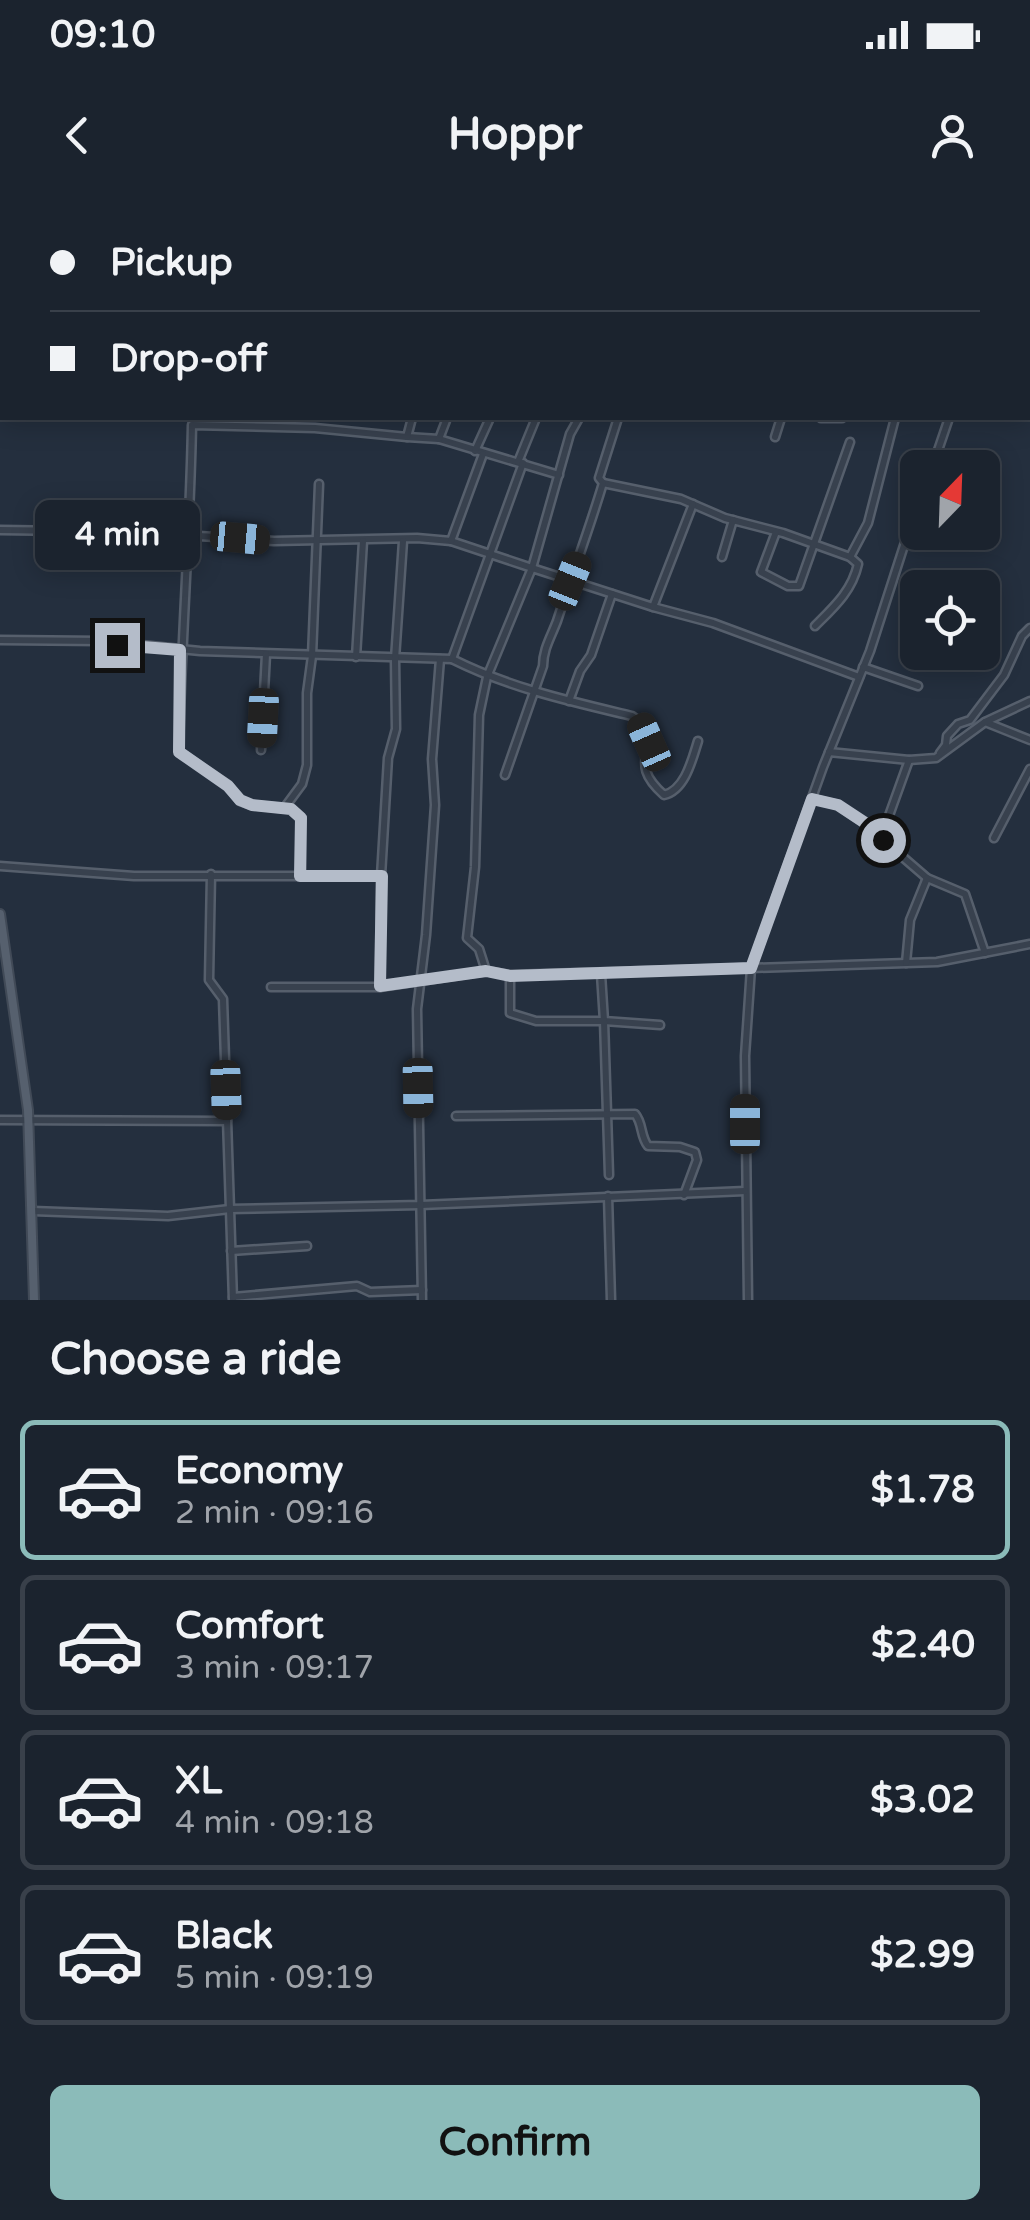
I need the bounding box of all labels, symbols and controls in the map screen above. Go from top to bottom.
text: 09:10 [50,12,155,58]
icon: back [50,108,105,163]
text: Hoppr [448,108,582,162]
icon: person [925,108,980,163]
text: Pickup [110,240,233,286]
text: Drop-off [110,336,267,382]
north arrow [900,450,1000,550]
map controls [900,450,1000,670]
callout: 4 min [34,500,200,570]
text: 4 min [75,516,160,554]
car [209,520,271,556]
car [545,548,595,614]
button: locate [900,570,1000,670]
route end [95,623,140,668]
car [246,687,280,749]
car [623,708,675,776]
route start [861,818,906,863]
car [402,1058,434,1118]
car [210,1059,242,1121]
car [730,1094,760,1154]
text: Choose a ride [50,1333,341,1387]
icon: car [55,1445,145,1535]
text: Economy [175,1448,343,1494]
text: $1.78 [870,1467,975,1513]
text: 2 min · 09:16 [175,1494,374,1532]
icon: car [55,1600,145,1690]
text: Comfort [175,1603,324,1649]
text: $2.40 [871,1622,975,1668]
text: 3 min · 09:17 [175,1649,374,1687]
icon: car [55,1755,145,1845]
text: XL [175,1758,222,1804]
text: $3.02 [870,1777,975,1823]
text: 4 min · 09:18 [175,1804,374,1842]
icon: car [55,1910,145,2000]
text: Black [175,1913,273,1959]
text: $2.99 [870,1932,975,1978]
text: 5 min · 09:19 [175,1959,374,1997]
button: Confirm [50,2085,980,2200]

